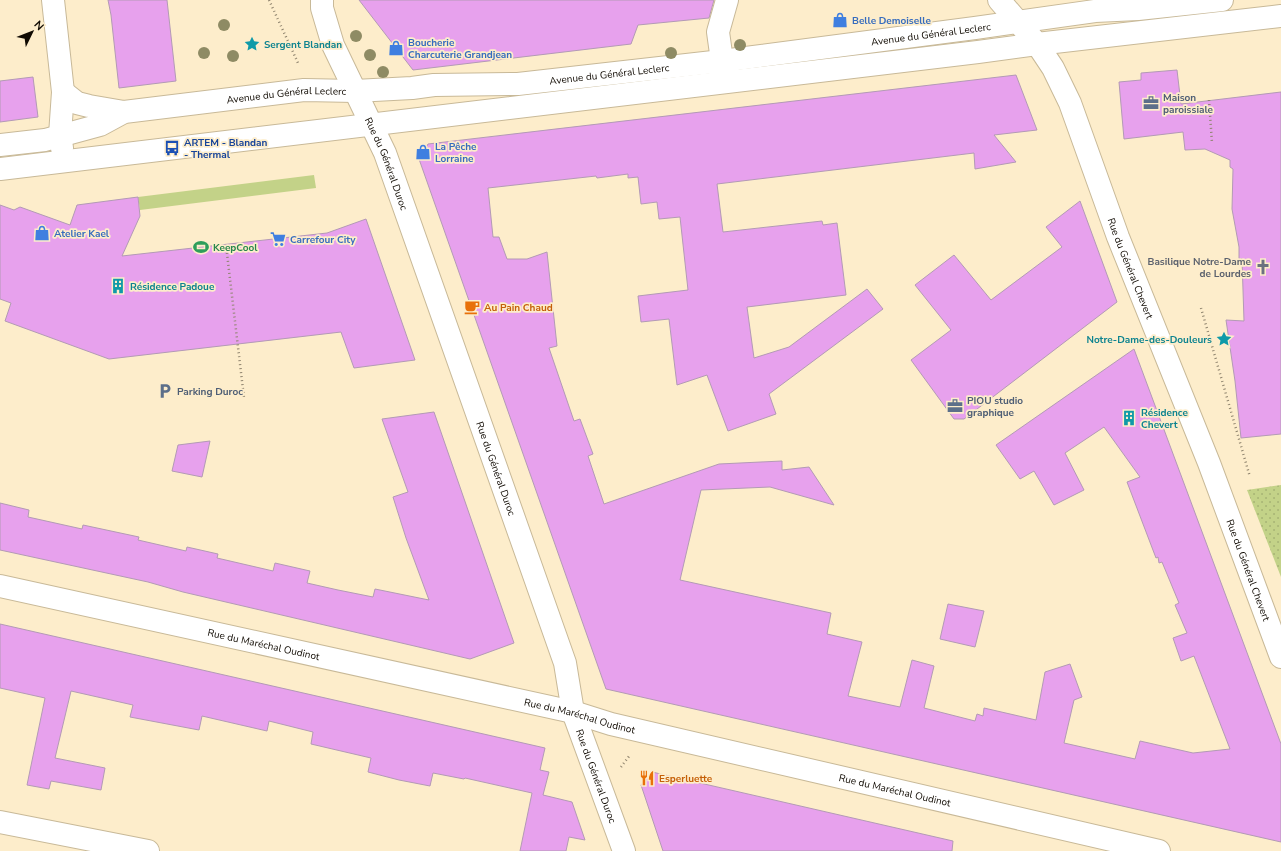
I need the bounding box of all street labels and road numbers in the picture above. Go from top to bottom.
street label: Avenue du Général Leclerc [870,20,992,49]
street label: Avenue du Général Leclerc [549,61,670,88]
street label: Avenue du Général Leclerc [226,84,347,107]
street label: Rue du Général Duroc [361,115,411,213]
street label: Rue du Général Chevert [1104,216,1156,322]
street label: Rue du Général Duroc [472,420,519,518]
street label: Rue du Général Chevert [1222,517,1273,624]
street label: Rue du Maréchal Oudinot [206,626,321,664]
street label: Rue du Maréchal Oudinot [523,695,637,737]
street label: Rue du Général Duroc [572,727,619,825]
street label: Rue du Maréchal Oudinot [837,771,952,811]

